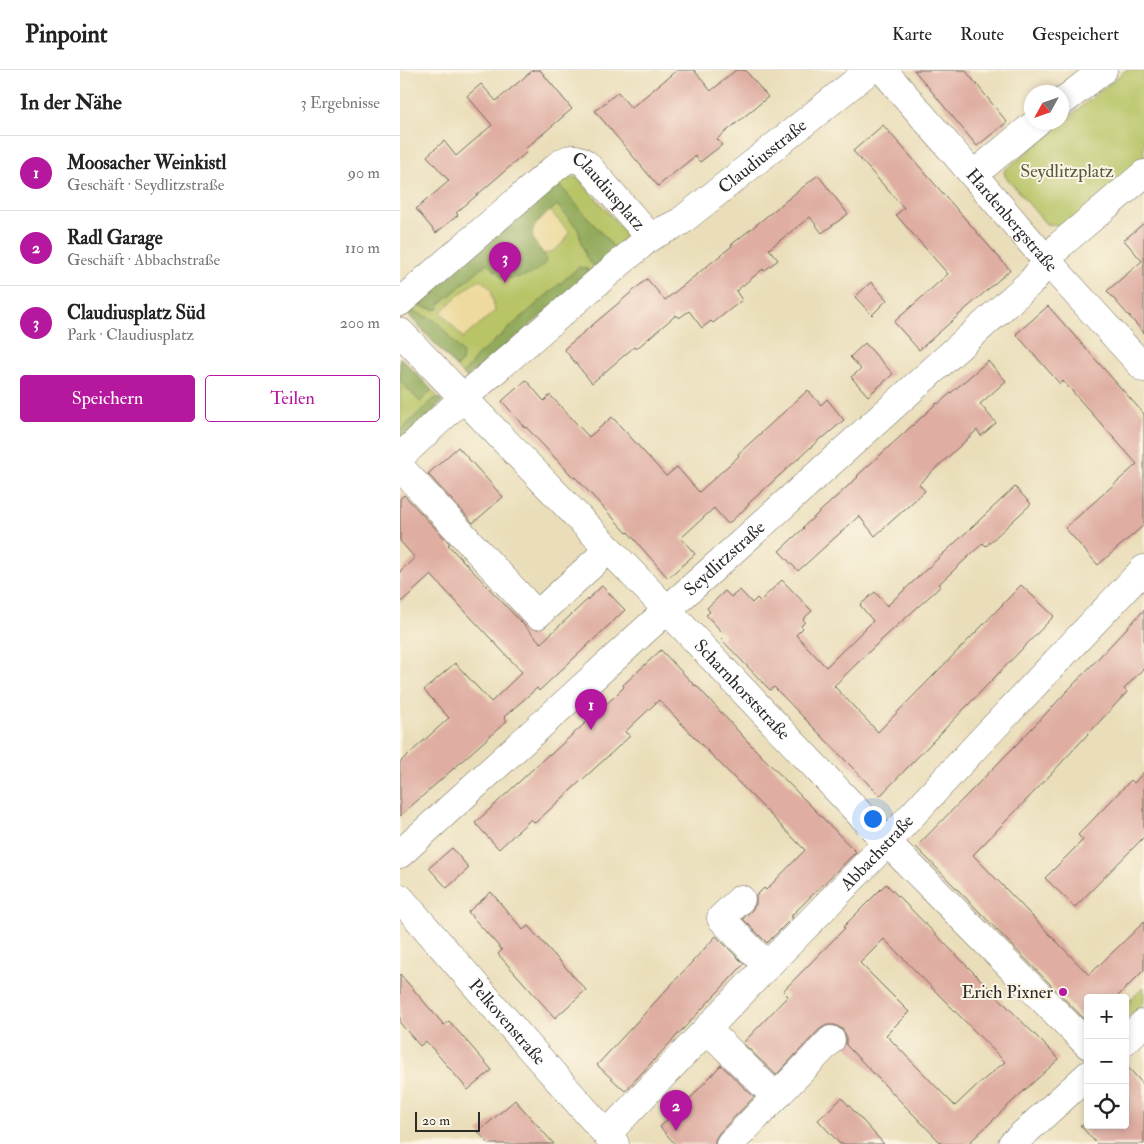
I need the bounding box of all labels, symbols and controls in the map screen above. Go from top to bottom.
text: Pinpoint [25,19,108,50]
text: Karte [892,23,932,46]
text: Route [960,23,1004,46]
text: Gespeichert [1032,23,1119,46]
north arrow [1024,85,1069,130]
text: In der Nähe [20,89,122,116]
text: 3 Ergebnisse [300,93,380,113]
street label: Claudiusstraße [713,113,812,199]
street label: Claudiusplatz [569,147,651,236]
text: Moosacher Weinkistl [67,151,226,175]
park label: Seydlitzplatz [1020,160,1114,183]
text: 1 [33,163,39,183]
text: 90 m [348,163,380,183]
street label: Hardenbergstraße [961,164,1063,277]
text: Geschäft · Seydlitzstraße [67,175,224,195]
text: Radl Garage [67,226,163,250]
text: 2 [32,238,40,258]
text: 110 m [345,238,380,258]
pin: 3 [489,242,521,283]
text: Geschäft · Abbachstraße [67,250,220,270]
text: Claudiusplatz Süd [67,301,205,325]
text: 3 [33,313,39,333]
text: 200 m [340,313,380,333]
text: Park · Claudiusplatz [67,325,194,345]
button: Speichern [20,375,195,422]
button: Teilen [205,375,380,422]
street label: Seydlitzstraße [679,515,770,601]
street label: Scharnhorststraße [689,634,796,745]
pin: 1 [575,689,607,730]
your location [860,806,886,832]
street label: Abbachstraße [835,809,919,896]
street label: Pelkovenstraße [464,974,551,1070]
place label: Erich Pixner [961,981,1053,1004]
marker: Erich Pixner [1057,986,1069,998]
map controls [1084,994,1129,1129]
button: + [1084,994,1129,1039]
button: − [1084,1039,1129,1084]
button: locate [1084,1084,1129,1129]
pin: 2 [660,1090,692,1131]
scale bar [415,1109,480,1132]
text: 20 m [422,1112,450,1129]

